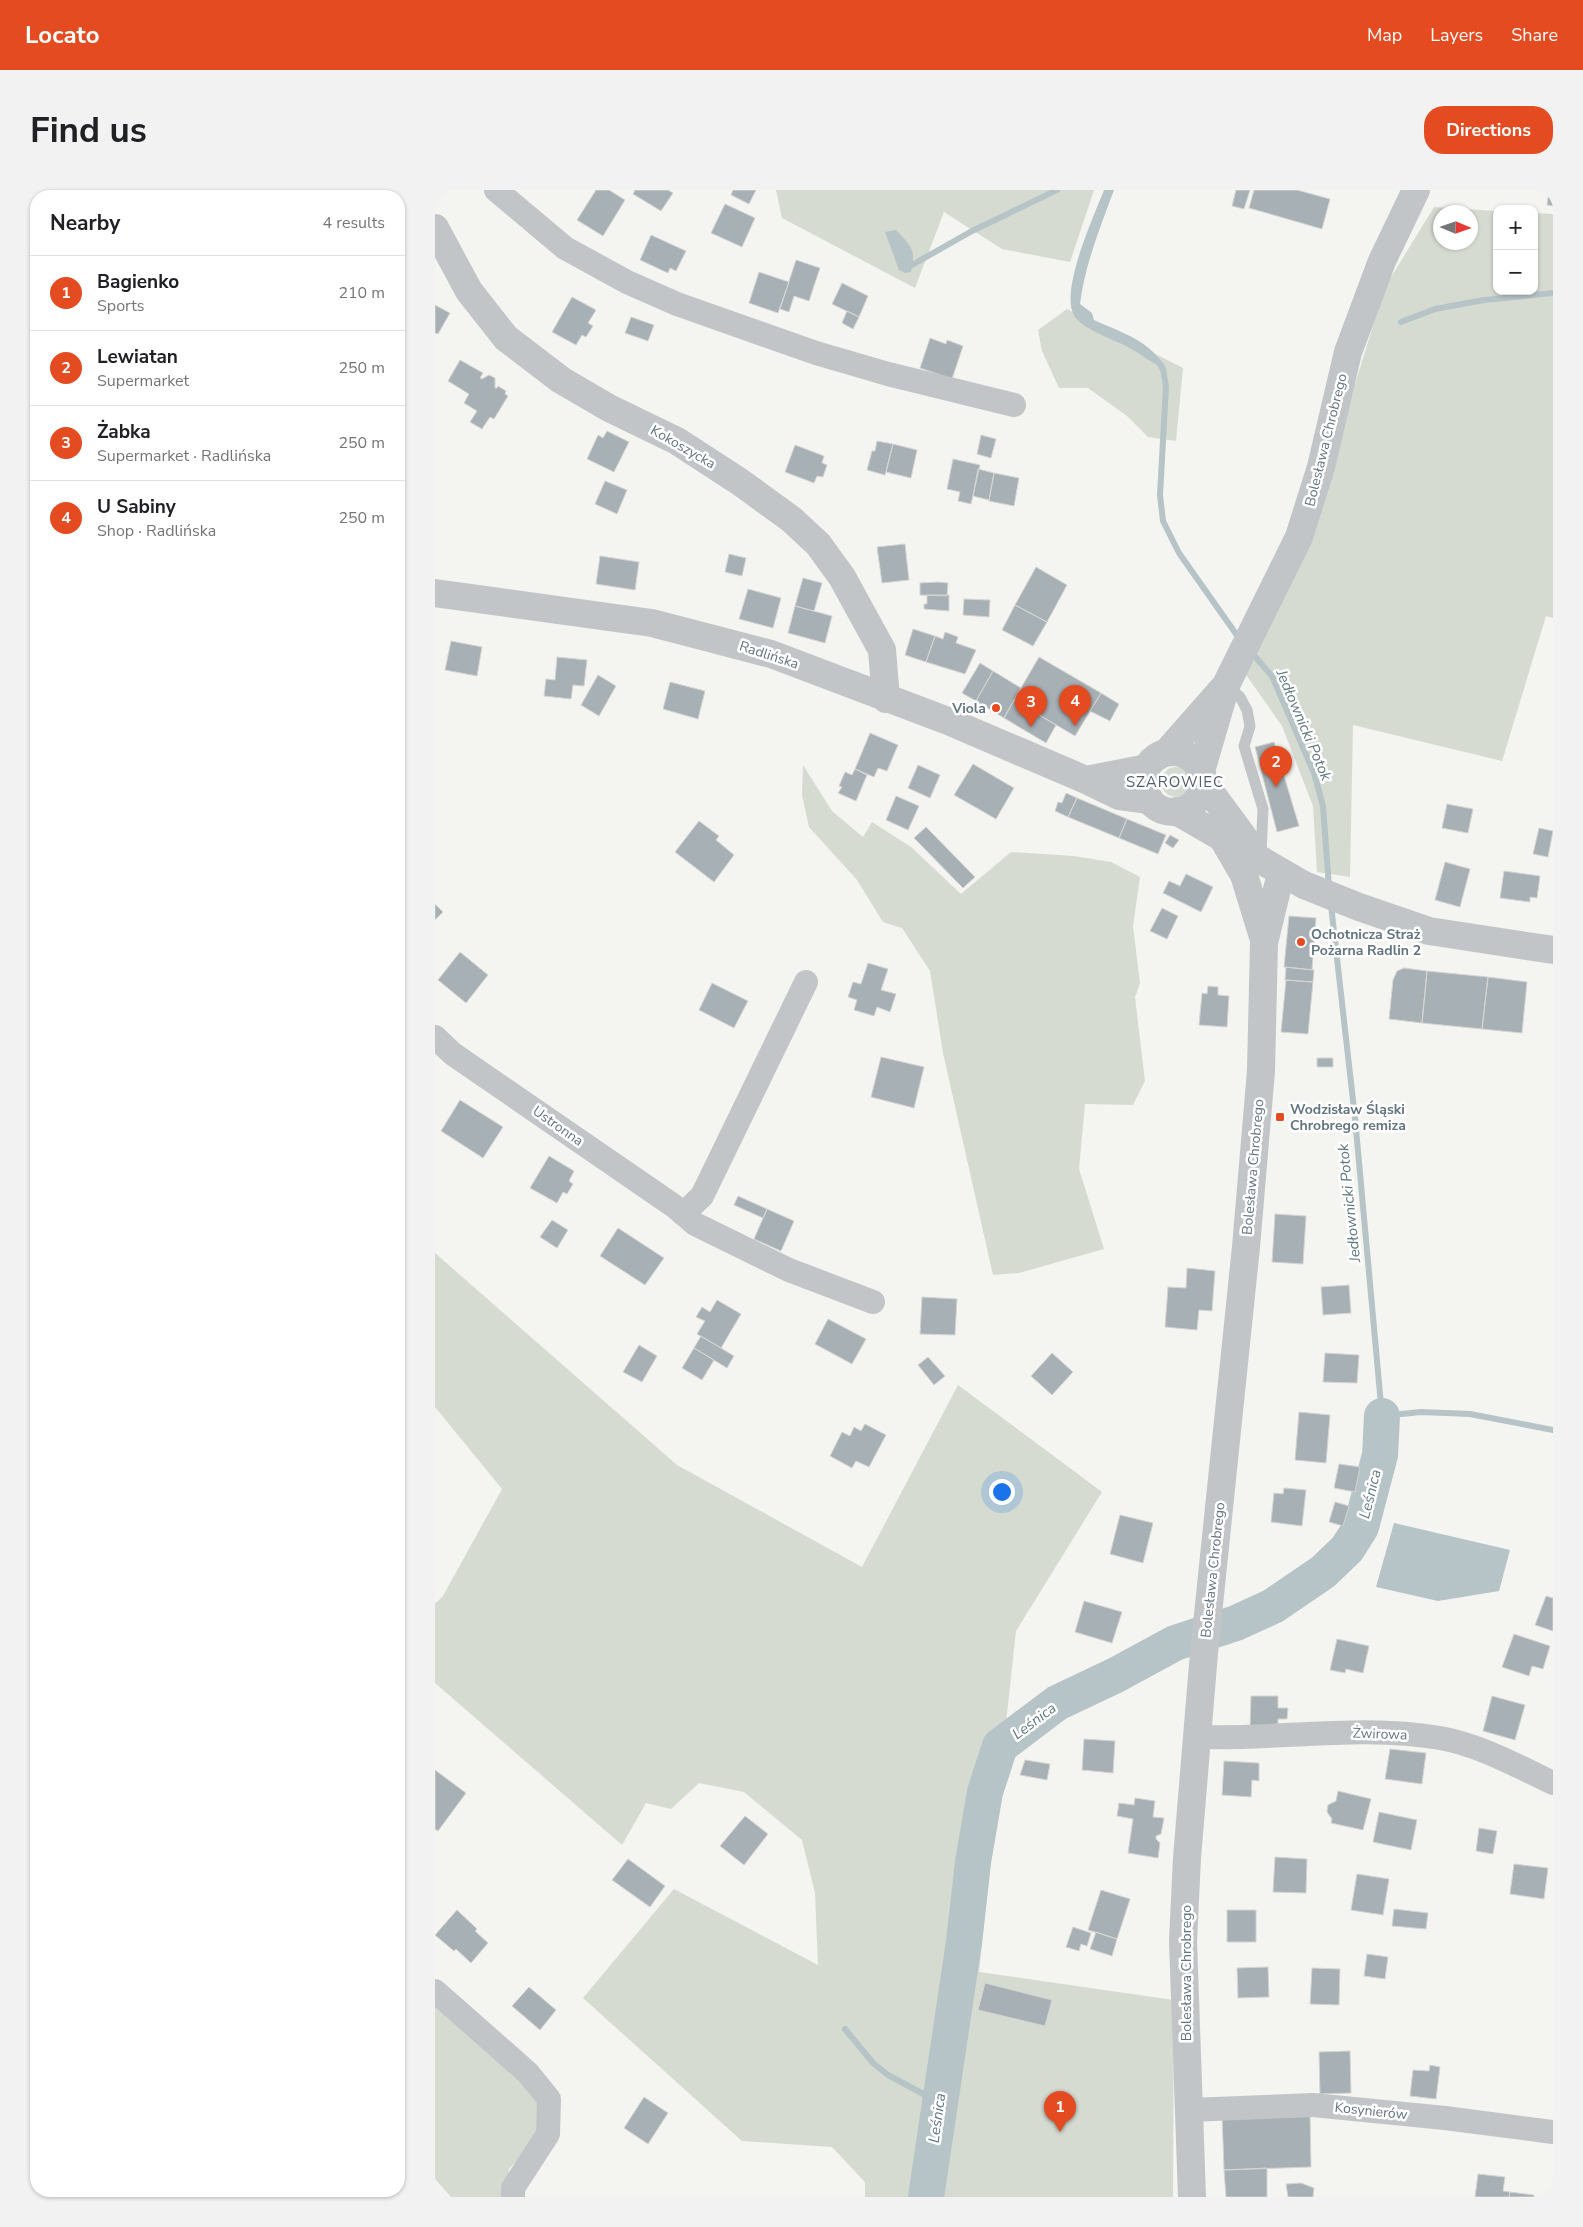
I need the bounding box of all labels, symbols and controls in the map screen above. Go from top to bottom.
text: Locato [25,19,100,51]
text: Map [1367,23,1402,47]
text: Layers [1430,23,1483,47]
text: Share [1511,23,1558,47]
button: Directions [1424,106,1553,154]
text: Find us [30,107,147,154]
north arrow [1433,205,1478,250]
map controls [1493,205,1538,295]
button: + [1493,205,1538,250]
text: Nearby [50,209,120,237]
text: 4 results [323,212,385,234]
button: − [1493,250,1538,295]
text: Bagienko [97,269,179,295]
text: 1 [61,282,71,304]
text: 210 m [338,282,385,304]
text: Sports [97,295,145,317]
text: Lewiatan [97,344,178,370]
text: 2 [61,357,71,379]
text: 250 m [338,357,385,379]
text: Supermarket [97,370,189,392]
street label: Bolesława Chrobrego [1300,371,1352,508]
text: Żabka [97,419,151,445]
street label: Kokoszycka [647,421,719,473]
text: 3 [61,432,71,454]
text: 250 m [338,432,385,454]
text: Supermarket · Radlińska [97,445,271,467]
text: U Sabiny [97,494,176,520]
text: 4 [61,507,71,529]
text: 250 m [338,507,385,529]
text: Shop · Radlińska [97,520,216,542]
street label: Radlińska [737,636,801,674]
water label: Jedłownicki Potok [1271,665,1337,784]
pin: 4 [1059,685,1091,726]
pin: 3 [1015,686,1047,727]
place label: Viola [951,699,986,718]
marker: Viola [990,702,1002,714]
pin: 2 [1260,746,1292,787]
district label: SZAROWIEC [1126,772,1224,792]
place label: Ochotnicza Straż Pożarna Radlin 2 [1311,925,1421,960]
marker: Ochotnicza Straż Pożarna Radlin 2 [1295,936,1307,948]
street label: Bolesława Chrobrego [1238,1098,1268,1236]
place label: Wodzisław Śląski Chrobrego remiza [1290,1100,1406,1135]
street label: Ustronna [529,1102,587,1150]
marker: Wodzisław Śląski Chrobrego remiza [1274,1111,1286,1123]
water label: Jedłownicki Potok [1333,1142,1365,1264]
water label: Leśnica [1354,1467,1386,1521]
your location [989,1479,1015,1505]
street label: Bolesława Chrobrego [1196,1501,1230,1639]
water label: Leśnica [1008,1698,1060,1744]
street label: Żwirowa [1352,1724,1408,1744]
street label: Bolesława Chrobrego [1177,1905,1196,2041]
pin: 1 [1044,2091,1076,2132]
water label: Leśnica [924,2092,950,2144]
street label: Kosynierów [1334,2098,1409,2124]

